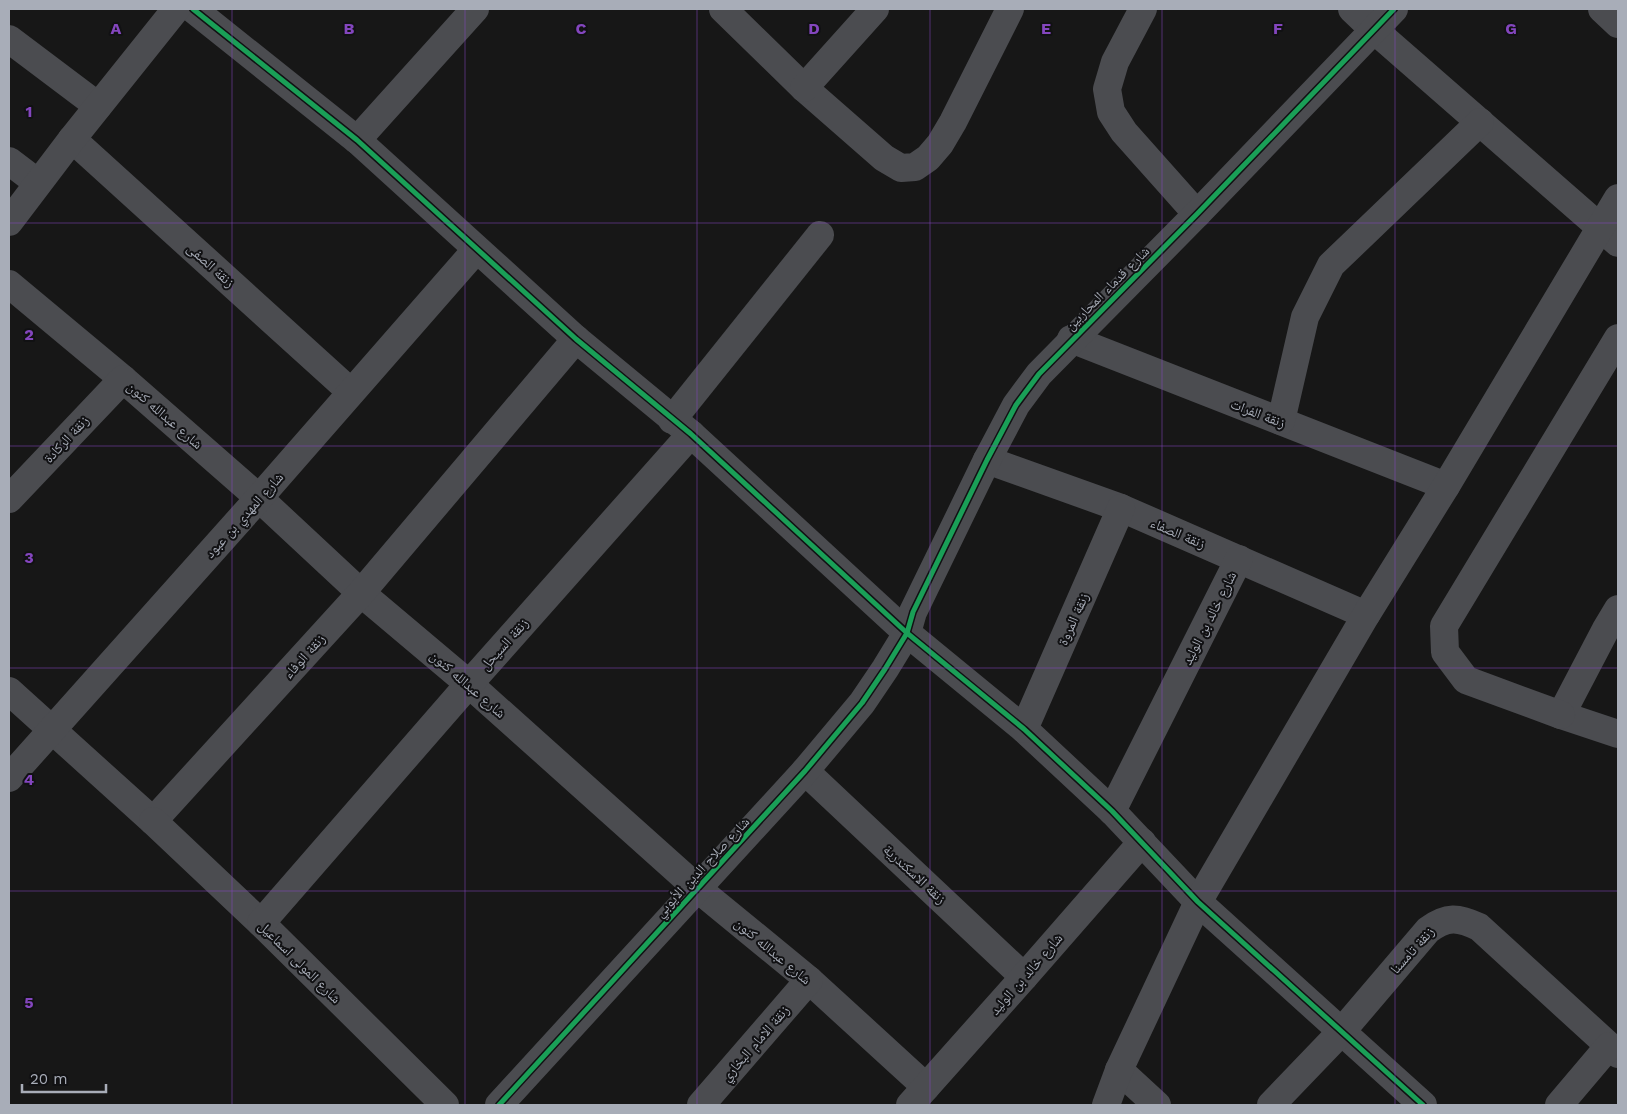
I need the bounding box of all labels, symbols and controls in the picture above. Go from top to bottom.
text: A [111,19,122,38]
text: B [344,19,355,38]
text: C [576,19,587,38]
text: D [808,19,820,38]
text: E [1041,19,1051,38]
text: F [1273,19,1283,38]
text: G [1505,19,1517,38]
text: 1 [26,102,32,121]
street label: زنقة الصفى [183,240,238,291]
street label: شارع قدماء المحاربين [1062,243,1154,335]
text: 2 [24,325,34,344]
street label: شارع عبدالله كنون [123,378,206,454]
street label: زنقة الفرات [1228,395,1288,432]
street label: زنقة الركادة [40,412,93,467]
street label: شارع المهدي بن عبود [202,469,289,563]
street label: زنقة الصفاء [1148,514,1208,553]
text: 3 [24,548,34,567]
street label: شارع خالد بن الوليد [1179,569,1241,668]
street label: زنقة المروة [1054,590,1093,648]
street label: زنقة السيحل [477,615,532,674]
street label: زنقة الوفاء [280,631,329,682]
street label: شارع عبدالله كنون [426,647,509,723]
text: 4 [24,770,34,789]
street label: شارع صلاح الدين الأيوبي [652,814,755,923]
street label: زنقة الاسكندرية [880,841,949,908]
street label: شارع عبدالله كنون [730,914,814,989]
street label: شارع المولى اسماعيل [254,918,344,1008]
street label: زنقة تامسنا [1387,923,1438,977]
street label: شارع خالد بن الوليد [986,930,1067,1019]
text: 5 [24,993,34,1012]
street label: زنقة الامام البخاري [718,1002,795,1087]
scale bar [22,1062,106,1094]
text: 20 m [30,1070,68,1088]

